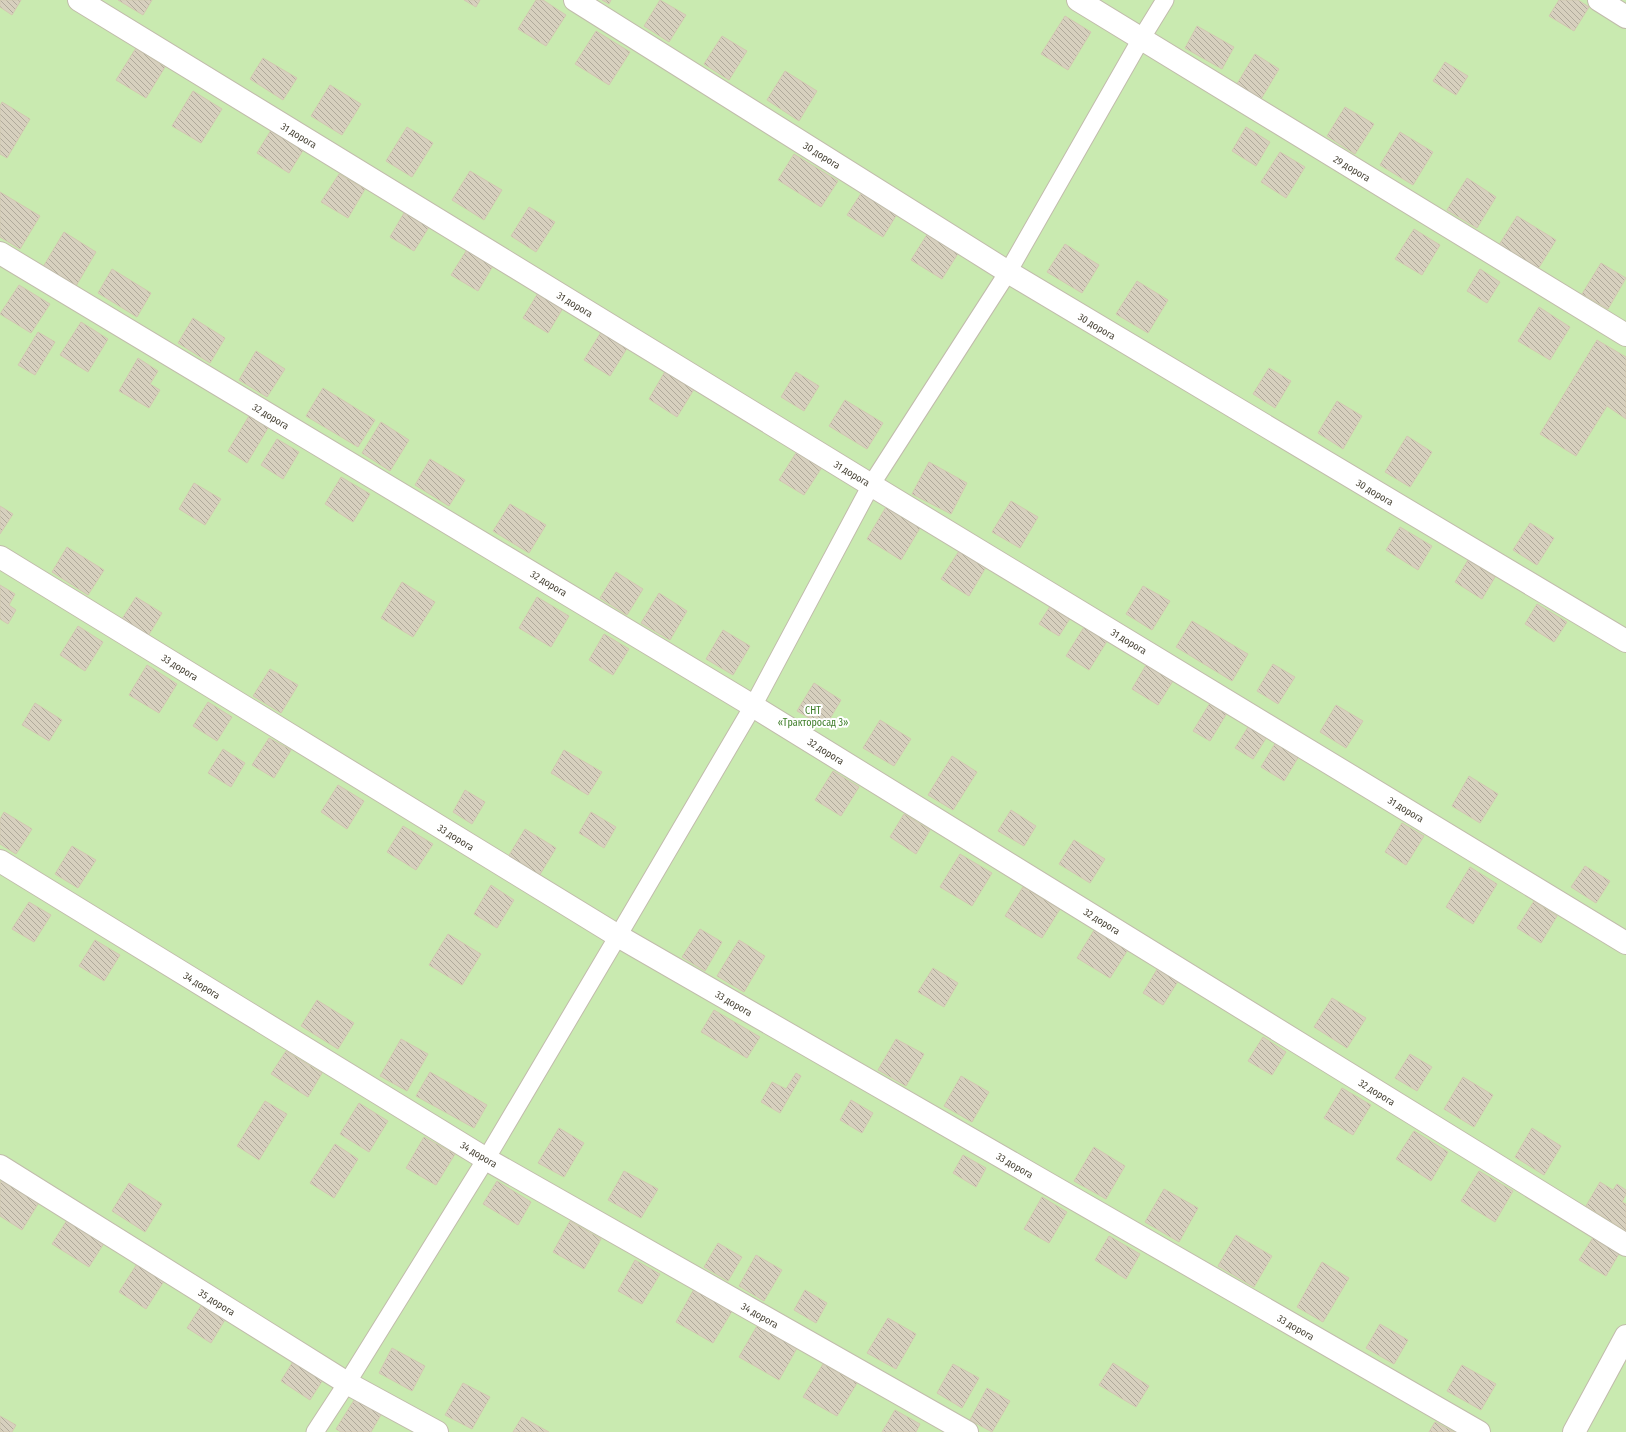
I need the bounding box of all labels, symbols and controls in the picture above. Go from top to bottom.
street label: 31 дорога [278,120,319,151]
street label: 30 дорога [801,140,842,172]
street label: 29 дорога [1331,153,1372,185]
street label: 31 дорога [554,289,595,320]
street label: 30 дорога [1076,311,1117,343]
street label: 32 дорога [250,401,291,432]
street label: 31 дорога [831,458,872,489]
street label: 30 дорога [1354,477,1395,509]
street label: 32 дорога [528,568,569,599]
street label: 31 дорога [1108,626,1149,657]
street label: 33 дорога [159,652,200,684]
park label: СНТ «Тракторосад 3» [778,705,848,729]
street label: 32 дорога [805,736,846,768]
street label: 31 дорога [1385,794,1426,825]
street label: 33 дорога [435,822,476,854]
street label: 32 дорога [1081,906,1122,938]
street label: 34 дорога [181,970,222,1002]
street label: 33 дорога [713,989,754,1019]
street label: 32 дорога [1356,1077,1397,1109]
street label: 34 дорога [458,1139,499,1171]
street label: 33 дорога [994,1151,1035,1181]
street label: 35 дорога [196,1287,237,1319]
street label: 34 дорога [739,1300,780,1331]
street label: 33 дорога [1275,1313,1316,1343]

